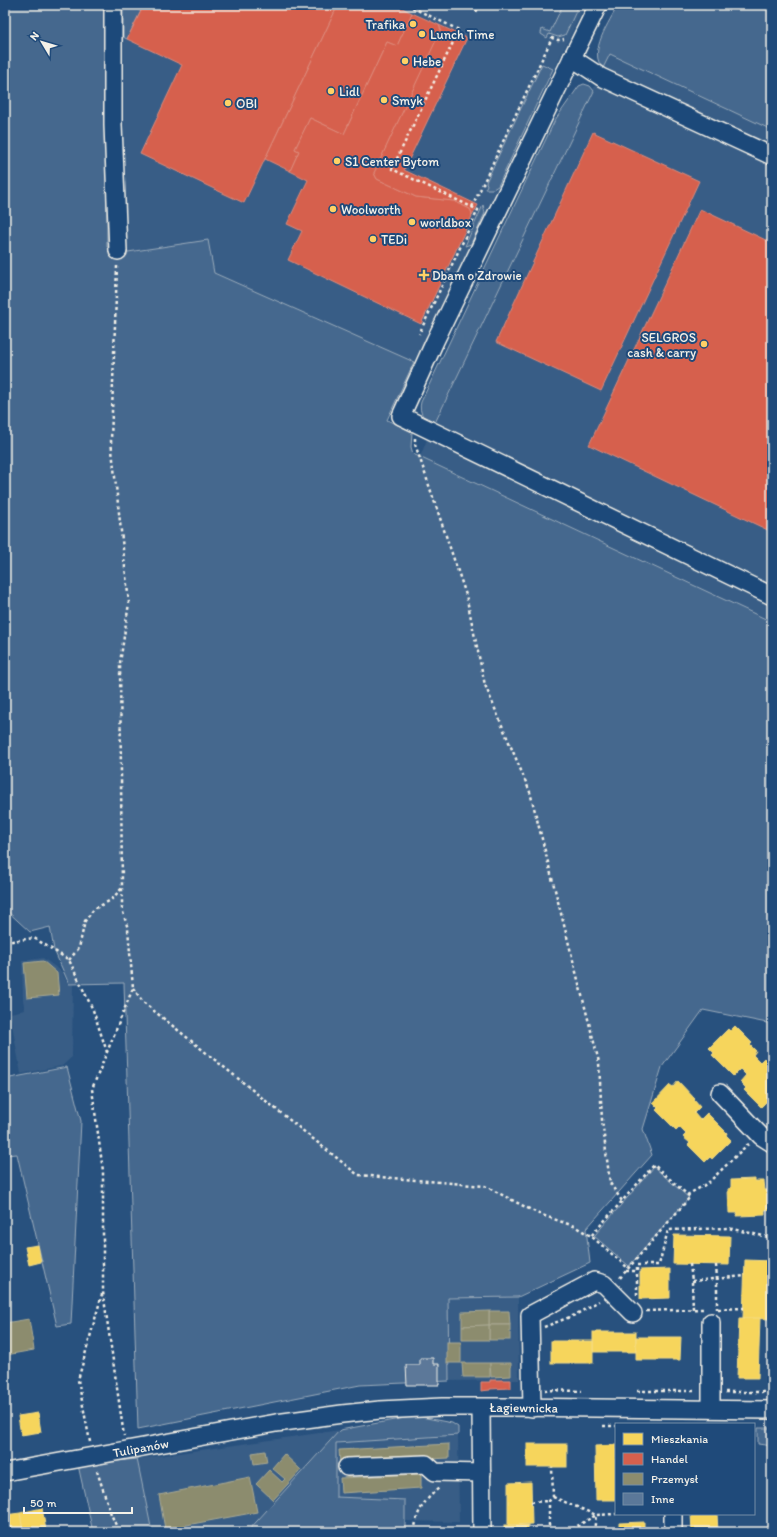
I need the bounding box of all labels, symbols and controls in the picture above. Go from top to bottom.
place label: Trafika [365,17,406,32]
marker: Trafika [408,19,418,29]
north arrow [22,22,62,62]
place label: Lunch Time [430,27,495,42]
text: N [27,29,42,43]
marker: Lunch Time [417,29,427,39]
place label: Hebe [413,54,441,69]
marker: Hebe [400,56,410,66]
place label: Lidl [339,84,360,99]
marker: Lidl [326,86,336,96]
place label: Smyk [392,93,423,108]
marker: Smyk [379,95,389,105]
place label: OBI [236,96,257,111]
marker: OBI [223,98,233,108]
place label: S1 Center Bytom [345,154,439,169]
marker: S1 Center Bytom [332,156,342,166]
place label: Woolworth [341,202,401,217]
marker: Woolworth [328,204,338,214]
place label: worldbox [420,215,472,230]
marker: worldbox [407,217,417,227]
place label: TEDi [381,232,407,247]
marker: TEDi [368,234,378,244]
place label: Dbam o Zdrowie [432,268,522,283]
marker: Dbam o Zdrowie [419,270,429,280]
place label: SELGROS cash & carry [627,330,696,360]
marker: SELGROS cash & carry [699,339,709,349]
street label: Łagiewnicka [489,1400,559,1415]
legend [615,1423,755,1515]
text: Mieszkania [651,1432,708,1446]
street label: Tulipanów [112,1435,170,1460]
text: Handel [651,1452,688,1466]
text: Przemysł [651,1472,699,1486]
scale bar [24,1489,132,1515]
text: Inne [651,1492,675,1506]
text: 50 m [30,1496,56,1510]

